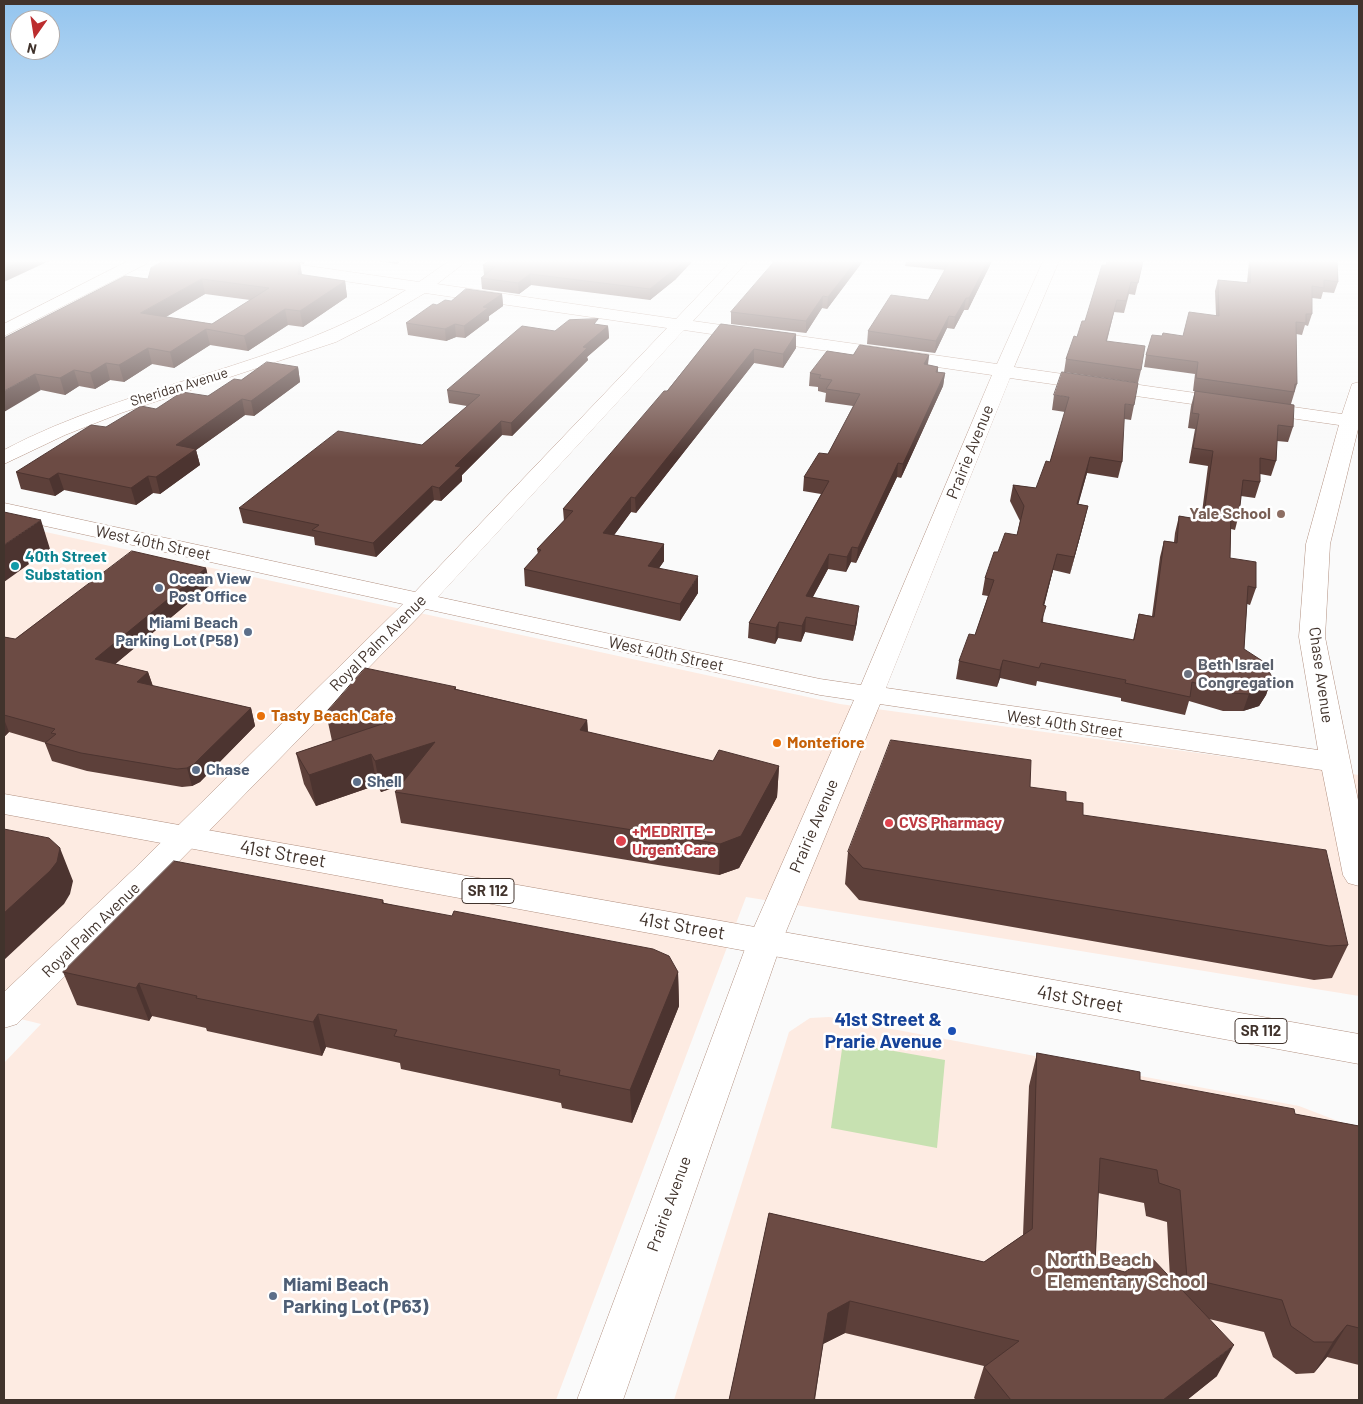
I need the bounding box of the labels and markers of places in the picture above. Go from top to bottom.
place label: Yale School [1189,504,1271,524]
marker: Yale School [1275,508,1287,520]
place label: 40th Street Substation [25,547,107,585]
marker: 40th Street Substation [9,560,21,572]
place label: Ocean View Post Office [169,569,251,607]
marker: Ocean View Post Office [153,582,165,594]
place label: Miami Beach Parking Lot (P58) [115,613,238,651]
marker: Miami Beach Parking Lot (P58) [242,626,254,638]
place label: Beth Israel Congregation [1198,655,1294,693]
marker: Beth Israel Congregation [1182,668,1194,680]
place label: Tasty Beach Cafe [271,706,394,726]
marker: Tasty Beach Cafe [255,710,267,722]
place label: Montefiore [787,733,865,753]
marker: Montefiore [771,737,783,749]
place label: Chase [206,760,250,780]
marker: Chase [190,764,202,776]
place label: Shell [367,772,402,792]
marker: Shell [351,776,363,788]
place label: CVS Pharmacy [899,813,1002,833]
marker: CVS Pharmacy [883,817,895,829]
place label: +MEDRITE - Urgent Care [632,822,716,860]
marker: +MEDRITE - Urgent Care [614,834,628,848]
place label: 41st Street & Prarie Avenue [825,1009,942,1053]
marker: 41st Street & Prarie Avenue [946,1025,958,1037]
place label: North Beach Elementary School [1047,1249,1205,1293]
marker: North Beach Elementary School [1031,1265,1043,1277]
place label: Miami Beach Parking Lot (P63) [283,1274,428,1318]
marker: Miami Beach Parking Lot (P63) [267,1290,279,1302]

